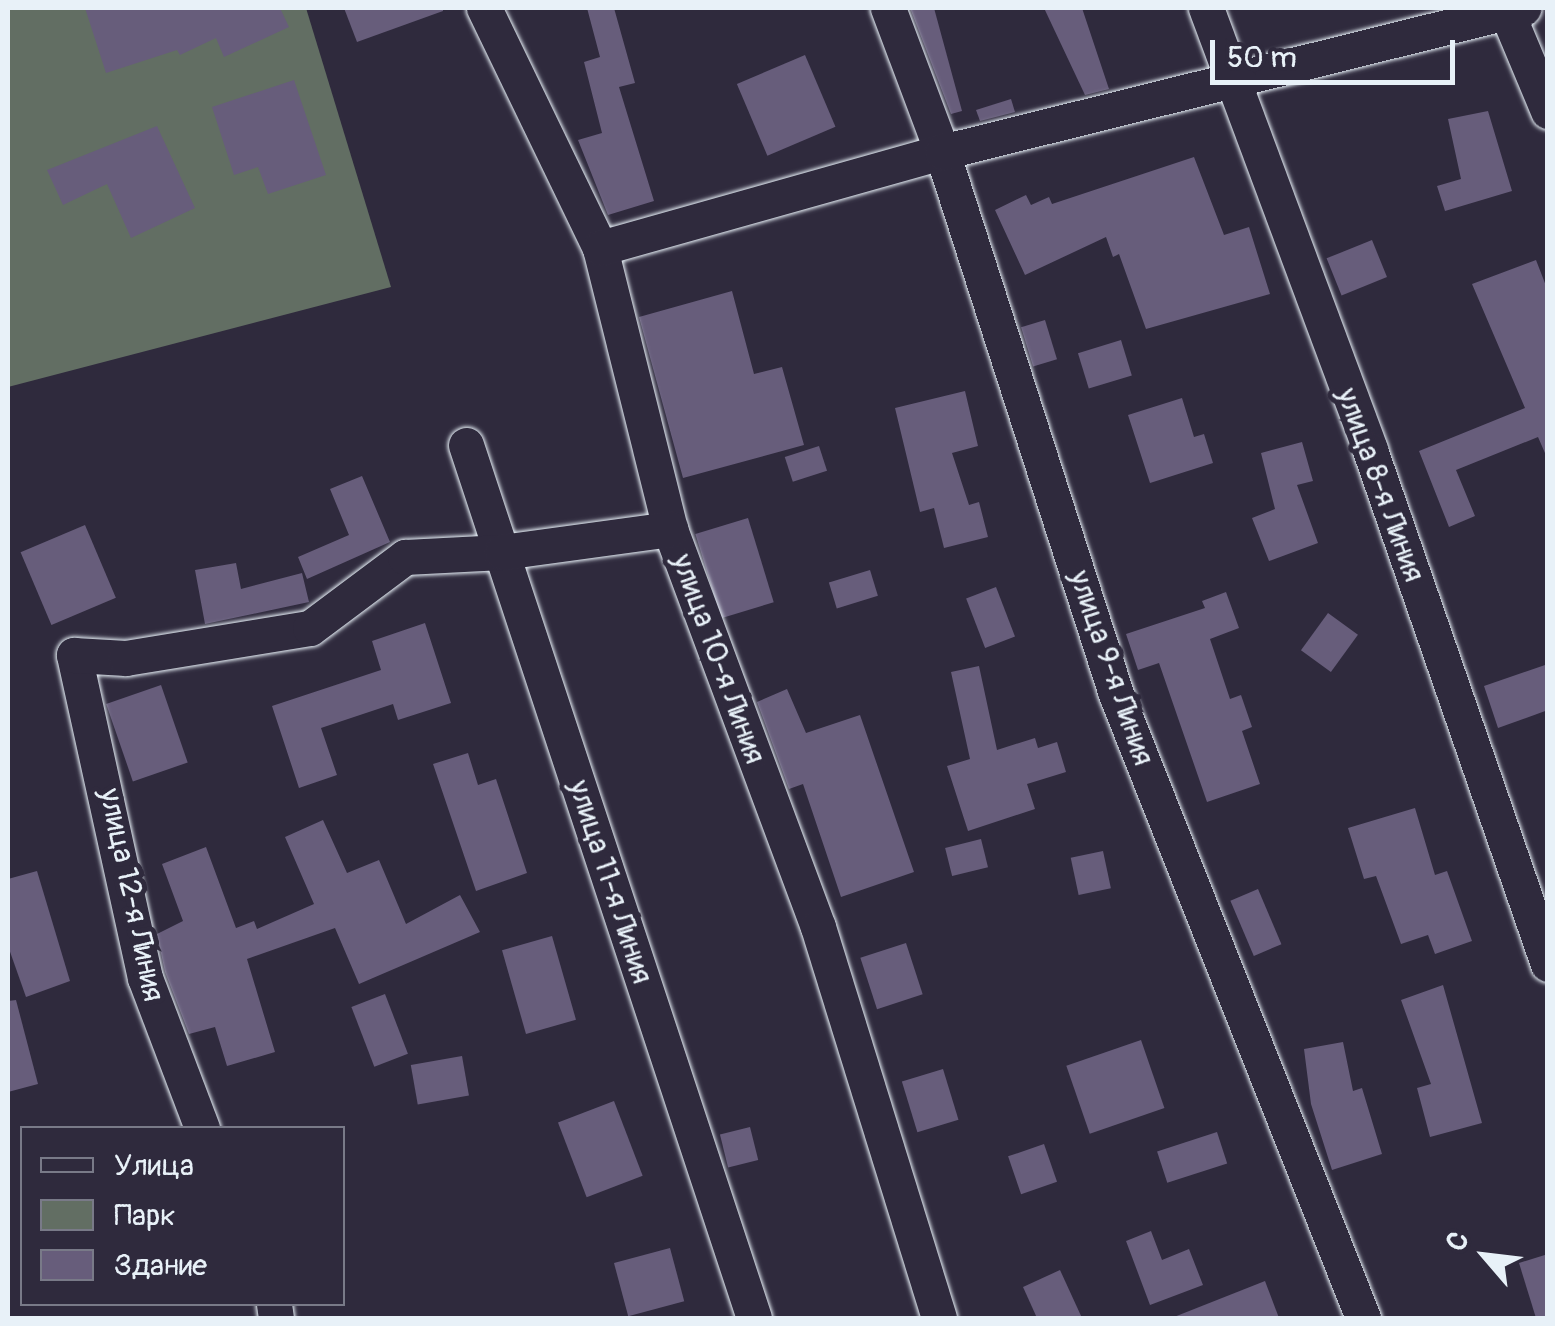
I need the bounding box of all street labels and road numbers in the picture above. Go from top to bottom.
street label: улица 8-я Линия [1328,383,1432,587]
street label: улица 10-я Линия [663,549,773,769]
street label: улица 9-я Линия [1061,566,1161,770]
street label: улица 11-я Линия [560,776,660,988]
street label: улица 12-я Линия [91,785,171,1005]

